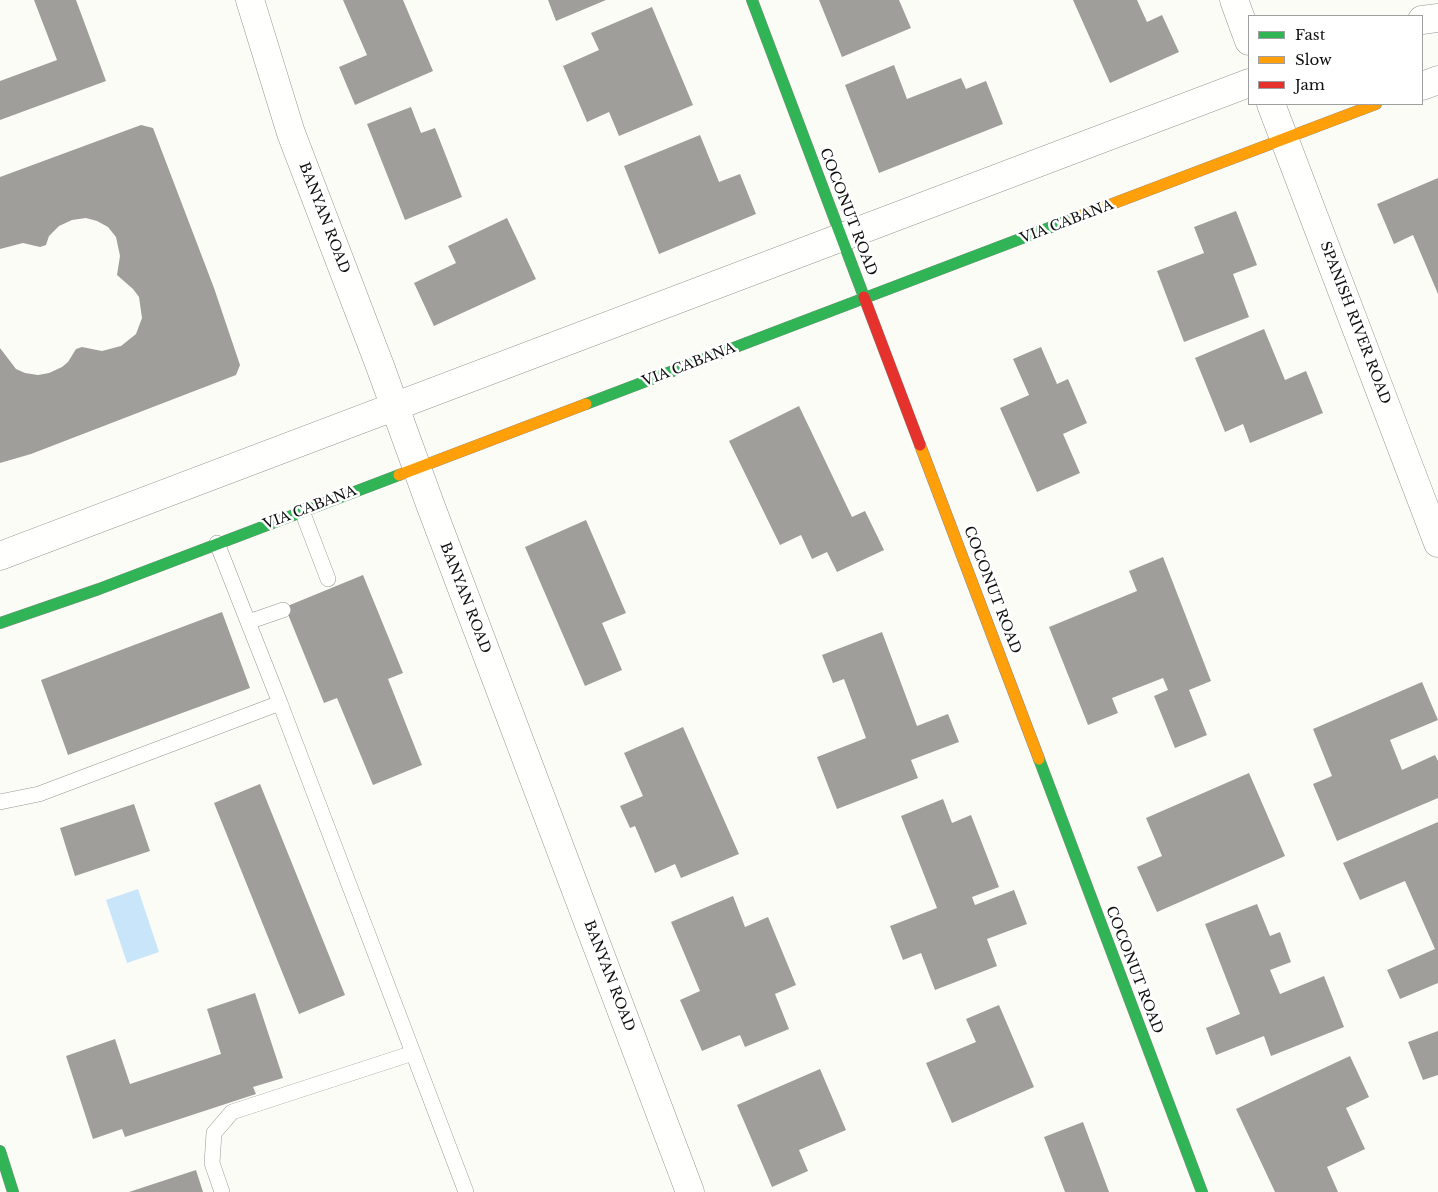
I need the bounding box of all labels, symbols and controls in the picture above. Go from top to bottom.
legend [1248,15,1423,105]
text: Fast [1295,25,1325,44]
text: Slow [1295,50,1332,69]
text: Jam [1295,75,1325,94]
street label: COCONUT ROAD [816,146,880,278]
street label: BANYAN ROAD [295,160,353,276]
street label: VIA CABANA [1018,197,1116,247]
street label: SPANISH RIVER ROAD [1316,239,1394,407]
street label: VIA CABANA [640,340,738,390]
street label: VIA CABANA [261,483,359,533]
street label: COCONUT ROAD [960,524,1024,656]
street label: BANYAN ROAD [436,540,494,656]
street label: COCONUT ROAD [1102,904,1166,1036]
street label: BANYAN ROAD [580,918,638,1034]

